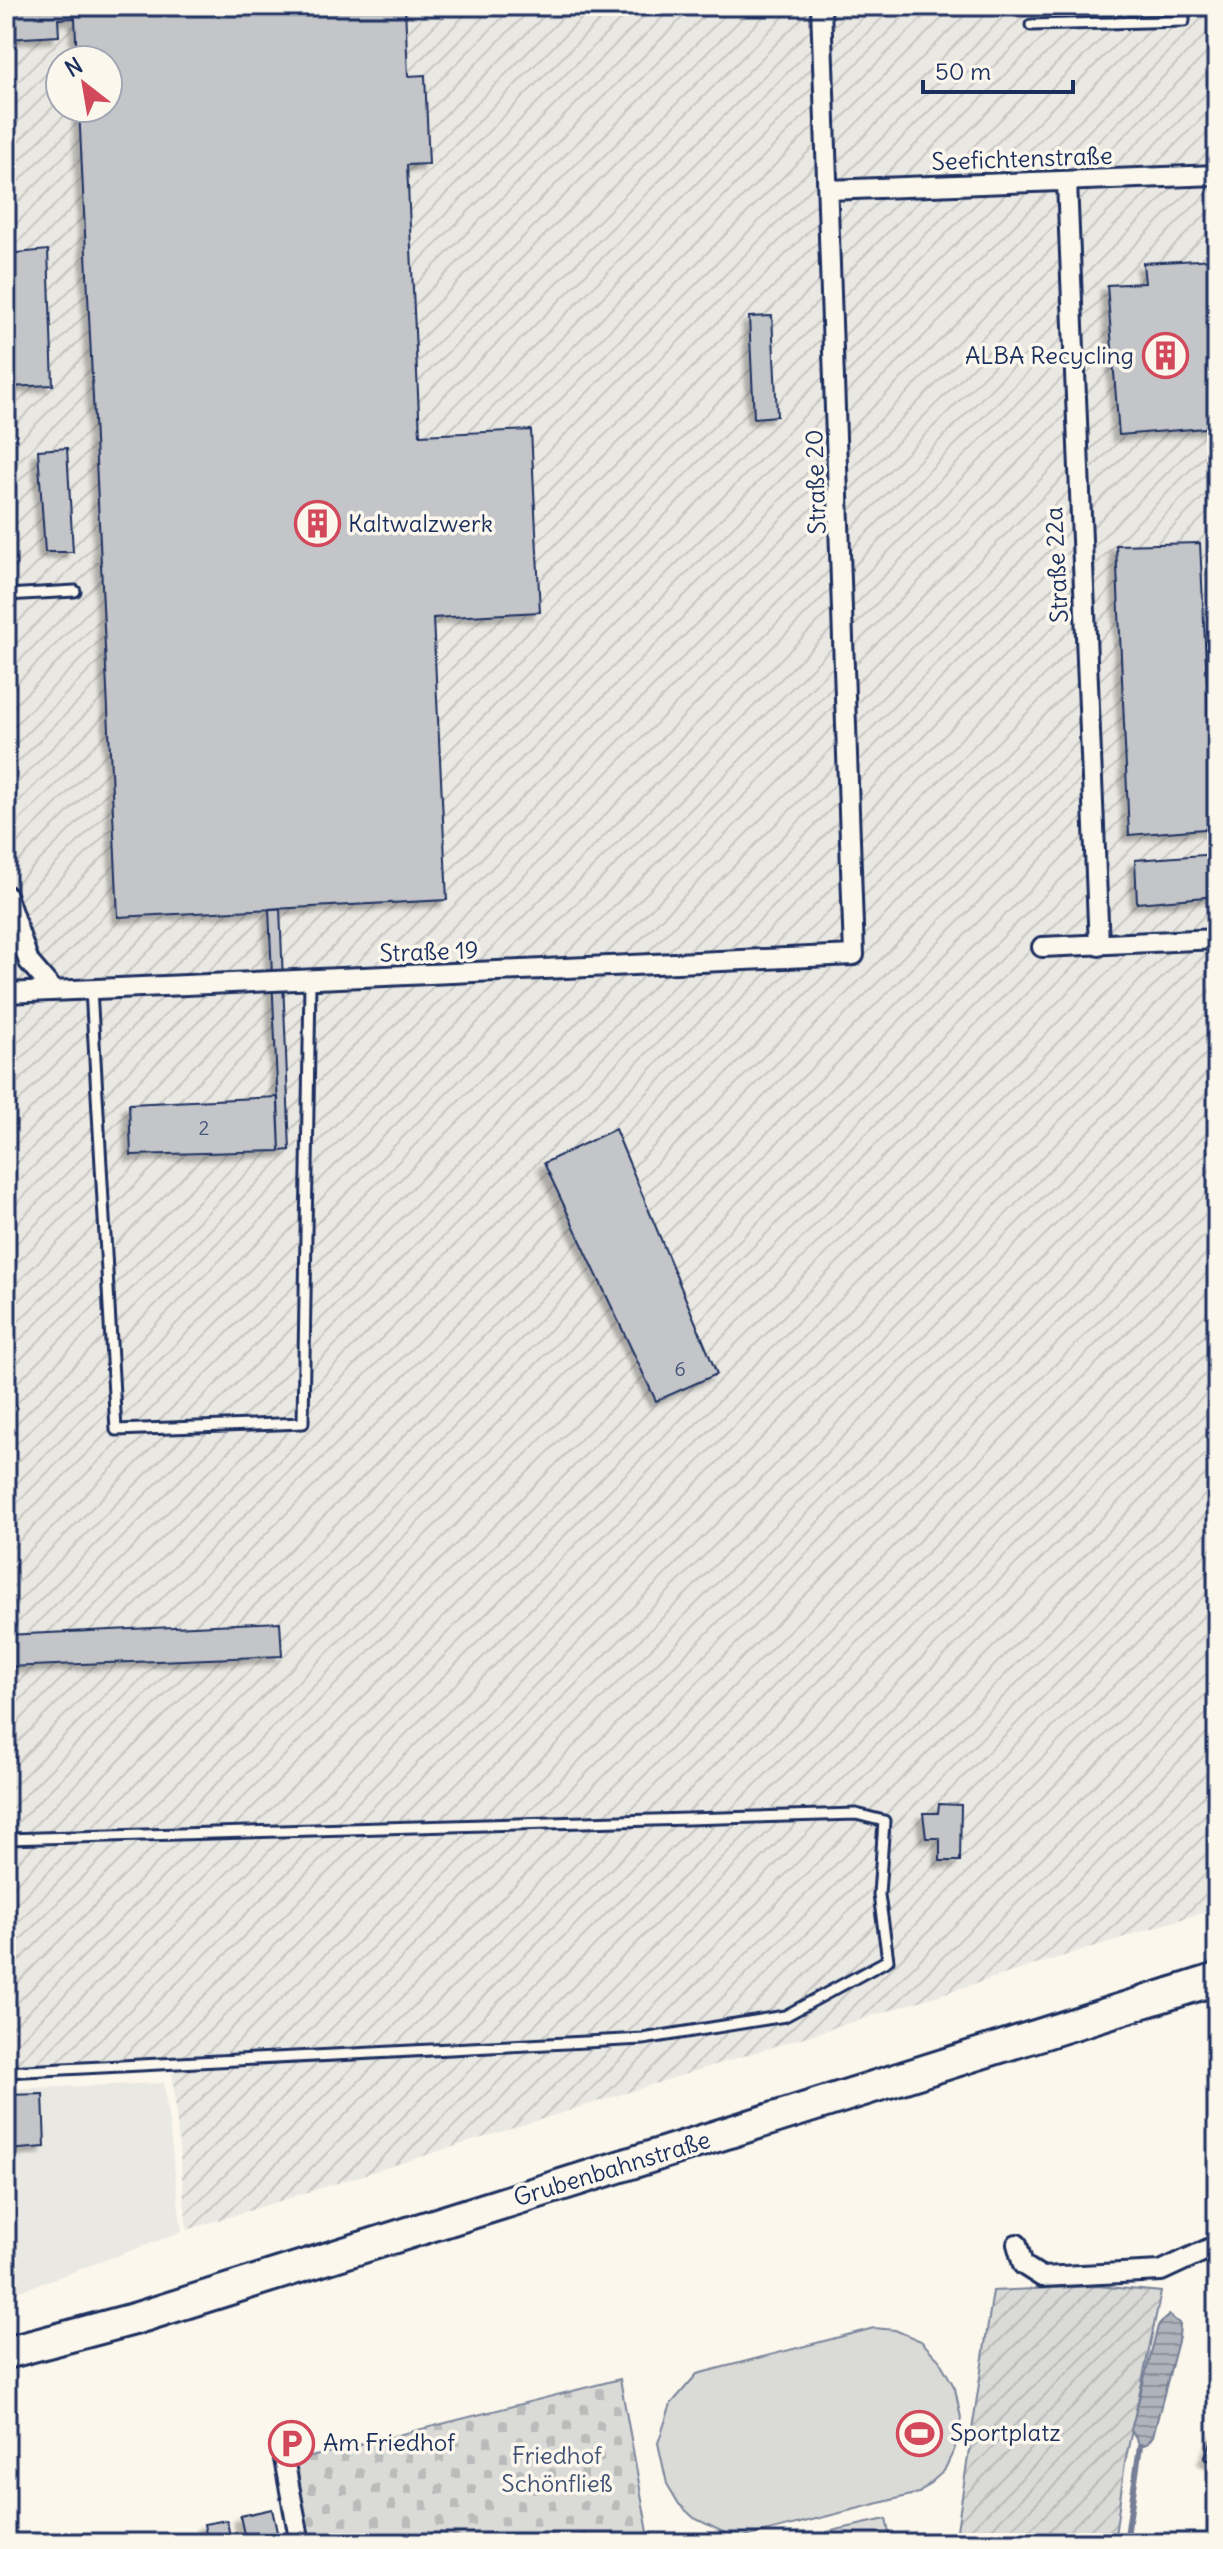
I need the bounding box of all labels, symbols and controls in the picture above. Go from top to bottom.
north arrow [44,44,124,124]
scale bar [923,44,1073,94]
text: N [60,51,87,83]
text: 50 m [935,56,991,86]
street label: Seefichtenstraße [931,140,1113,176]
building icon: ALBA Recycling [1141,332,1189,380]
place label: ALBA Recycling [965,340,1134,370]
street label: Straße 20 [798,429,832,535]
building icon: Kaltwalzwerk [293,500,341,548]
street label: Straße 22a [1038,506,1074,624]
place label: Kaltwalzwerk [348,508,493,538]
street label: Straße 19 [379,934,479,968]
house number: 2 [199,1115,210,1140]
house number: 6 [674,1356,686,1381]
street label: Grubenbahnstraße [510,2124,714,2212]
sports icon: Sportplatz [895,2409,943,2457]
place label: Sportplatz [950,2417,1061,2447]
parking icon: Am Friedhof [268,2419,316,2467]
place label: Am Friedhof [323,2427,456,2457]
park label: Friedhof Schönfließ [501,2440,613,2498]

